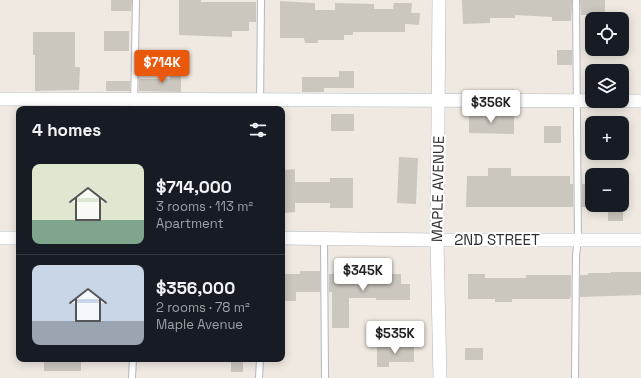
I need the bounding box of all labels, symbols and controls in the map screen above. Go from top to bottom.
map controls [585,12,629,212]
button: locate [585,12,629,56]
pin: $714K [134,50,190,84]
text: $714K [143,54,181,71]
button: layers [585,64,629,108]
pin: $356K [463,90,519,124]
text: $356K [471,94,511,111]
button: + [585,116,629,160]
text: 4 homes [32,119,101,141]
icon: filters [247,119,269,141]
street label: MAPLE AVENUE [427,136,448,242]
button: − [585,168,629,212]
text: $714,000 [156,176,232,198]
icon: home [64,180,112,228]
text: 3 rooms · 113 m² [156,198,253,215]
text: Apartment [156,215,224,232]
street label: 2ND STREET [454,230,540,249]
pin: $345K [335,258,391,292]
text: $345K [343,262,383,279]
text: $356,000 [156,277,235,299]
icon: home [64,281,112,329]
text: 2 rooms · 78 m² [156,299,250,316]
text: Maple Avenue [156,316,243,333]
pin: $535K [367,321,423,355]
text: $535K [375,325,415,342]

